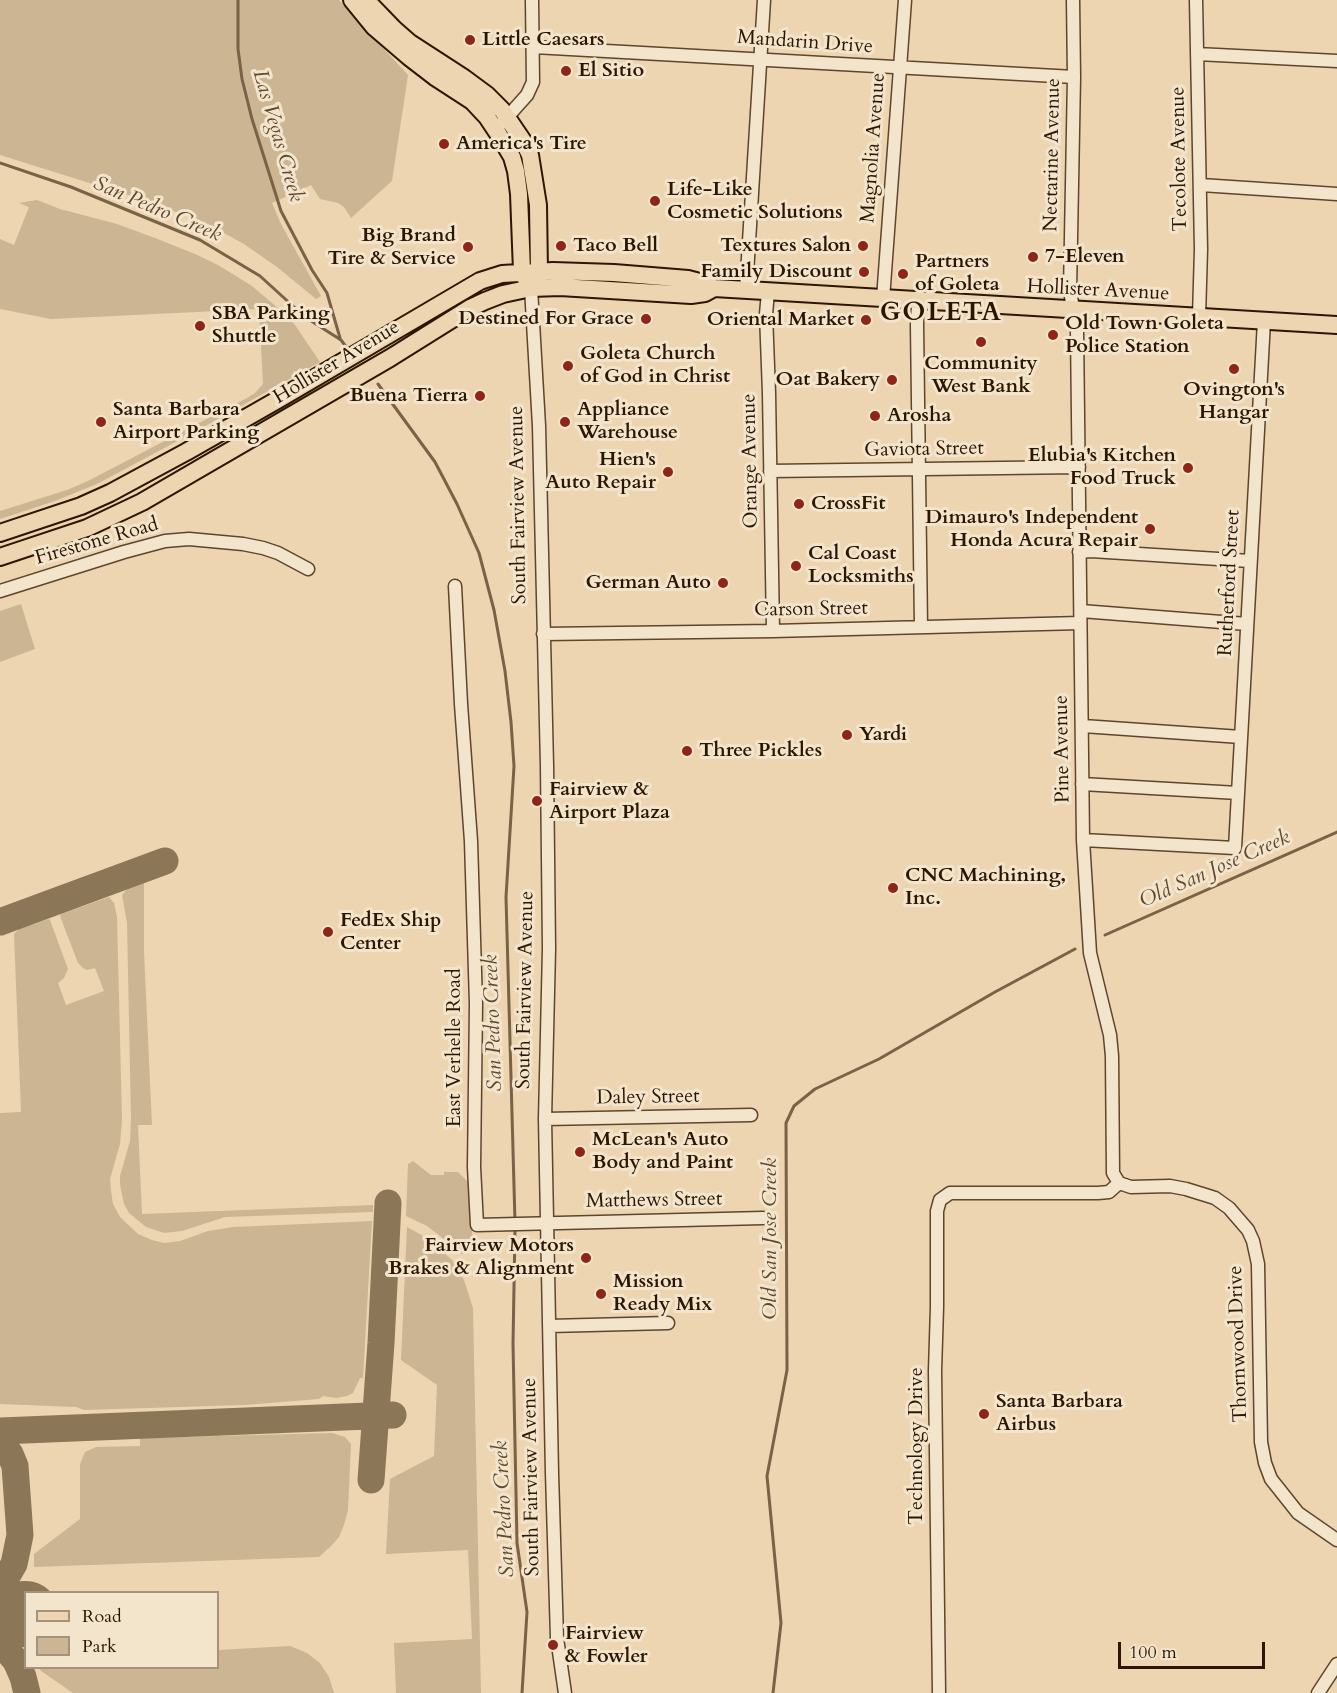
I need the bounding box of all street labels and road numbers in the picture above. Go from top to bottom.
street label: Mandarin Drive [736,26,874,60]
street label: Magnolia Avenue [857,72,891,224]
street label: Nectarine Avenue [1040,78,1066,232]
street label: Tecolote Avenue [1167,86,1193,232]
street label: Hollister Avenue [1026,275,1170,307]
street label: Hollister Avenue [270,316,404,410]
street label: Orange Avenue [738,393,764,529]
street label: South Fairview Avenue [505,406,533,604]
street label: Gaviota Street [864,437,984,463]
street label: Rutherford Street [1214,509,1246,657]
street label: Firestone Road [33,513,161,571]
street label: Carson Street [754,597,868,623]
street label: Pine Avenue [1050,695,1076,803]
street label: South Fairview Avenue [512,891,540,1089]
street label: East Verhelle Road [443,968,467,1128]
street label: Daley Street [596,1085,700,1111]
street label: Matthews Street [586,1188,722,1214]
street label: Thornwood Drive [1224,1265,1254,1423]
street label: Technology Drive [905,1367,929,1525]
street label: South Fairview Avenue [518,1378,546,1576]

